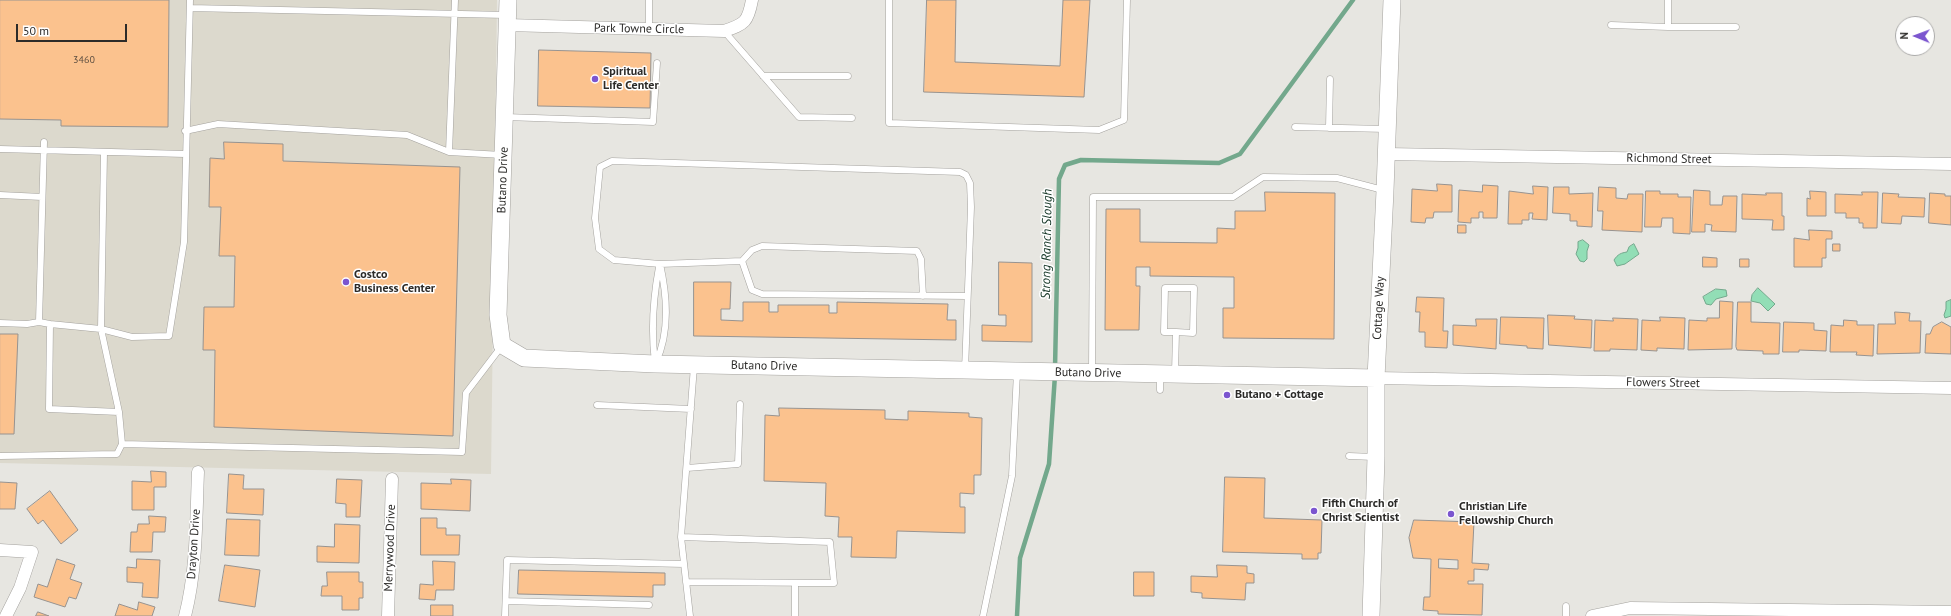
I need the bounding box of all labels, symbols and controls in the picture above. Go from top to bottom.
scale bar [18,16,129,42]
north arrow [1895,16,1935,56]
street label: Park Towne Circle [594,21,684,37]
text: 50 m [23,23,49,38]
text: N [1897,32,1911,40]
house number: 3460 [73,54,95,66]
place label: Spiritual Life Center [603,65,659,93]
marker: Spiritual Life Center [590,74,600,84]
street label: Butano Drive [495,146,511,214]
street label: Richmond Street [1626,151,1712,167]
water label: Strong Ranch Slough [1038,189,1056,299]
place label: Costco Business Center [354,268,435,296]
street label: Cottage Way [1370,276,1388,340]
marker: Costco Business Center [341,277,351,287]
street label: Butano Drive [731,358,797,374]
street label: Butano Drive [1055,365,1121,381]
street label: Flowers Street [1626,375,1700,391]
place label: Butano + Cottage [1235,388,1324,402]
marker: Butano + Cottage [1222,390,1232,400]
place label: Fifth Church of Christ Scientist [1322,497,1399,525]
place label: Christian Life Fellowship Church [1459,500,1553,528]
street label: Merrywood Drive [381,504,399,592]
marker: Fifth Church of Christ Scientist [1309,506,1319,516]
street label: Drayton Drive [184,508,204,580]
marker: Christian Life Fellowship Church [1446,509,1456,519]

